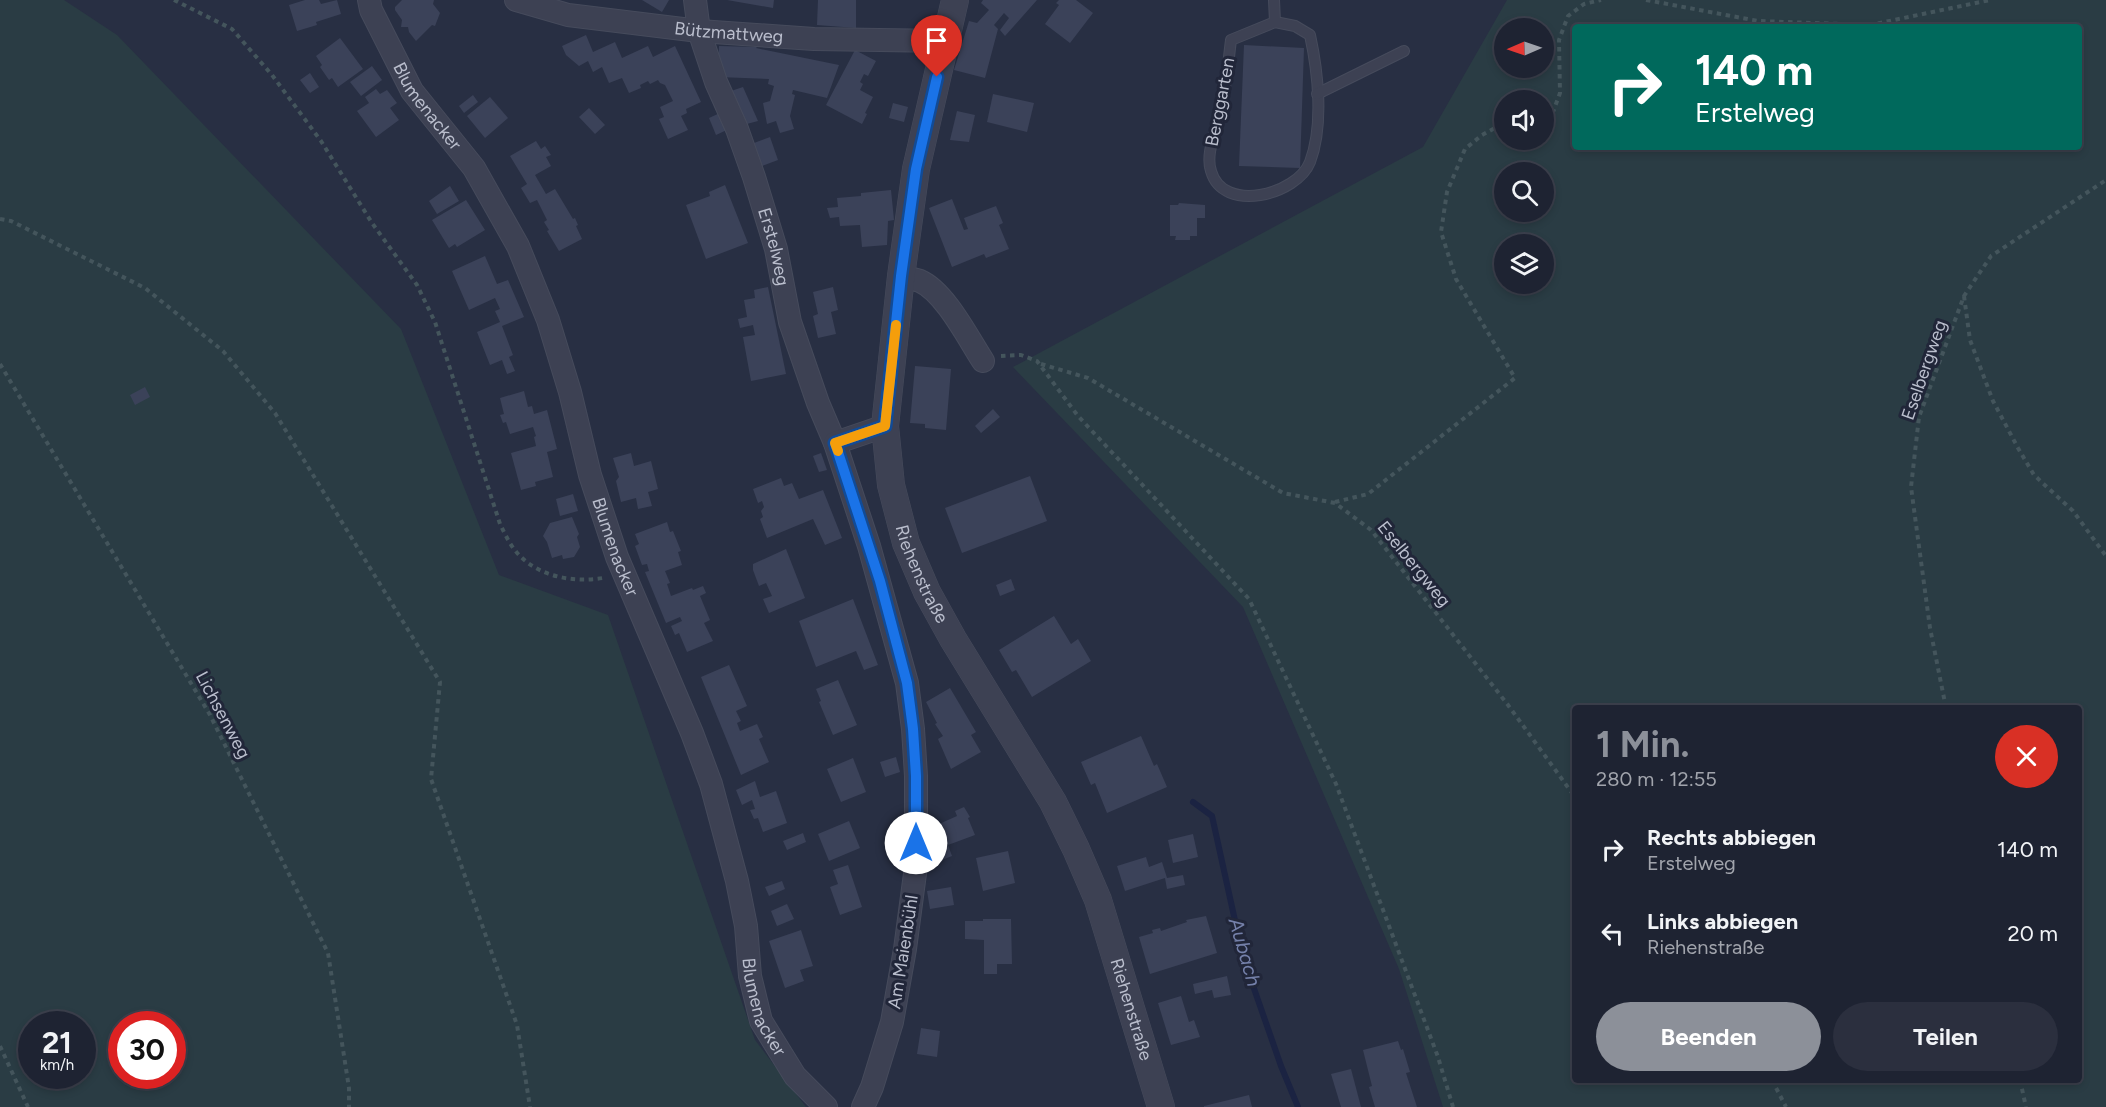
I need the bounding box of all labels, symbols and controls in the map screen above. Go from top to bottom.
pin [911,15,962,77]
street label: Bützmattweg [673,17,784,48]
north arrow [1494,18,1554,78]
map controls [1494,18,1554,294]
icon: arrive [920,24,953,57]
text: 140 m [1695,45,1813,96]
icon: right [1596,48,1674,126]
street label: Berggarten [1201,56,1239,148]
street label: Blumenacker [388,59,466,155]
button: sound [1494,90,1554,150]
text: Erstelweg [1695,96,1815,129]
button: search [1494,162,1554,222]
street label: Erstelweg [753,205,794,288]
button: layers [1494,234,1554,294]
street label: Eselbergweg [1897,317,1951,423]
street label: Blumenacker [587,495,643,600]
street label: Eselbergweg [1373,517,1455,611]
street label: Riehenstraße [891,522,953,627]
street label: Lichsenweg [191,668,255,762]
text: 1 Min. [1596,723,1689,766]
button: close [1995,725,2058,788]
text: 280 m · 12:55 [1596,767,1717,791]
position arrow [884,811,948,875]
text: Rechts abbiegen [1647,824,1816,851]
icon: right [1596,833,1629,866]
text: 140 m [1997,836,2058,863]
text: Erstelweg [1647,851,1736,875]
street label: Am Maienbühl [883,893,923,1011]
text: Links abbiegen [1647,908,1798,935]
water label: Aubach [1223,914,1266,989]
icon: left [1596,917,1629,950]
text: 20 m [2007,920,2058,947]
text: Riehenstraße [1647,935,1764,959]
street label: Riehenstraße [1105,956,1157,1063]
street label: Blumenacker [738,957,791,1060]
button: Beenden [1596,1002,1821,1071]
button: Teilen [1833,1002,2058,1071]
speed limit sign: 30 [108,1011,186,1089]
text: 21 [42,1024,72,1061]
text: km/h [40,1056,74,1074]

